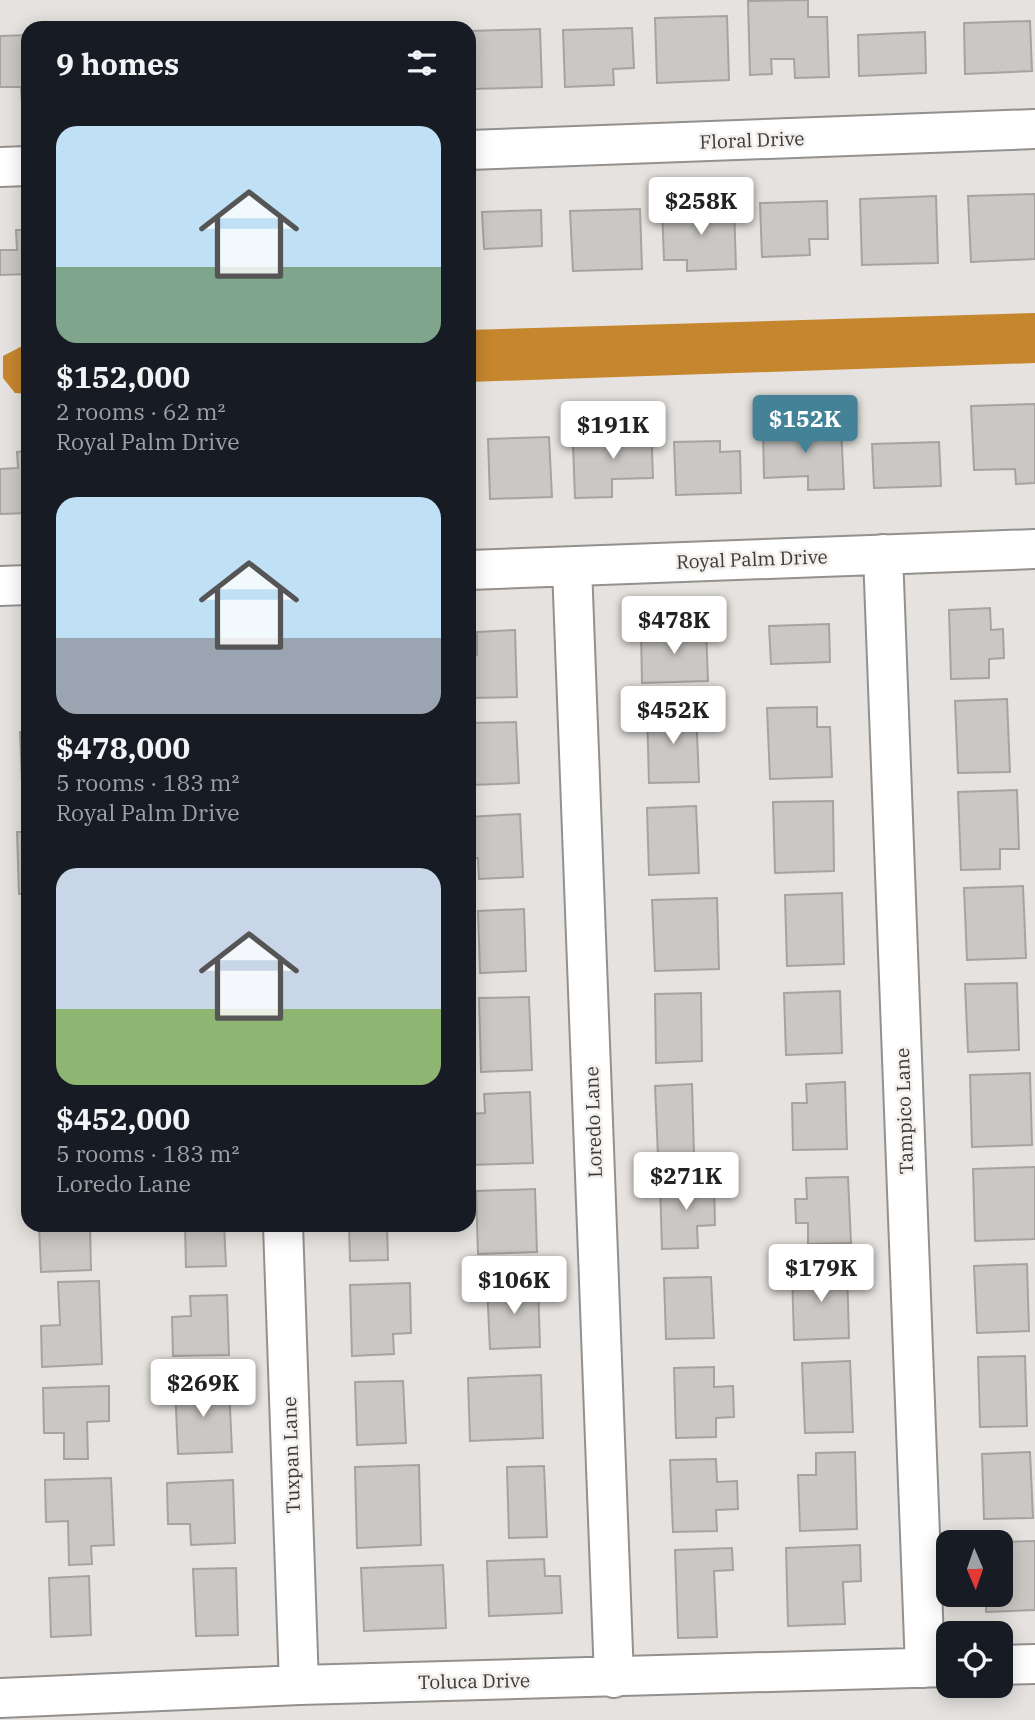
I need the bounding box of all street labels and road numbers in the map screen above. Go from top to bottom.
street label: Floral Drive [699,126,805,154]
street label: Royal Palm Drive [676,544,828,574]
street label: Tampico Lane [890,1047,918,1175]
street label: Loredo Lane [579,1066,607,1178]
street label: Tuxpan Lane [277,1396,305,1514]
street label: Toluca Drive [418,1668,530,1694]

